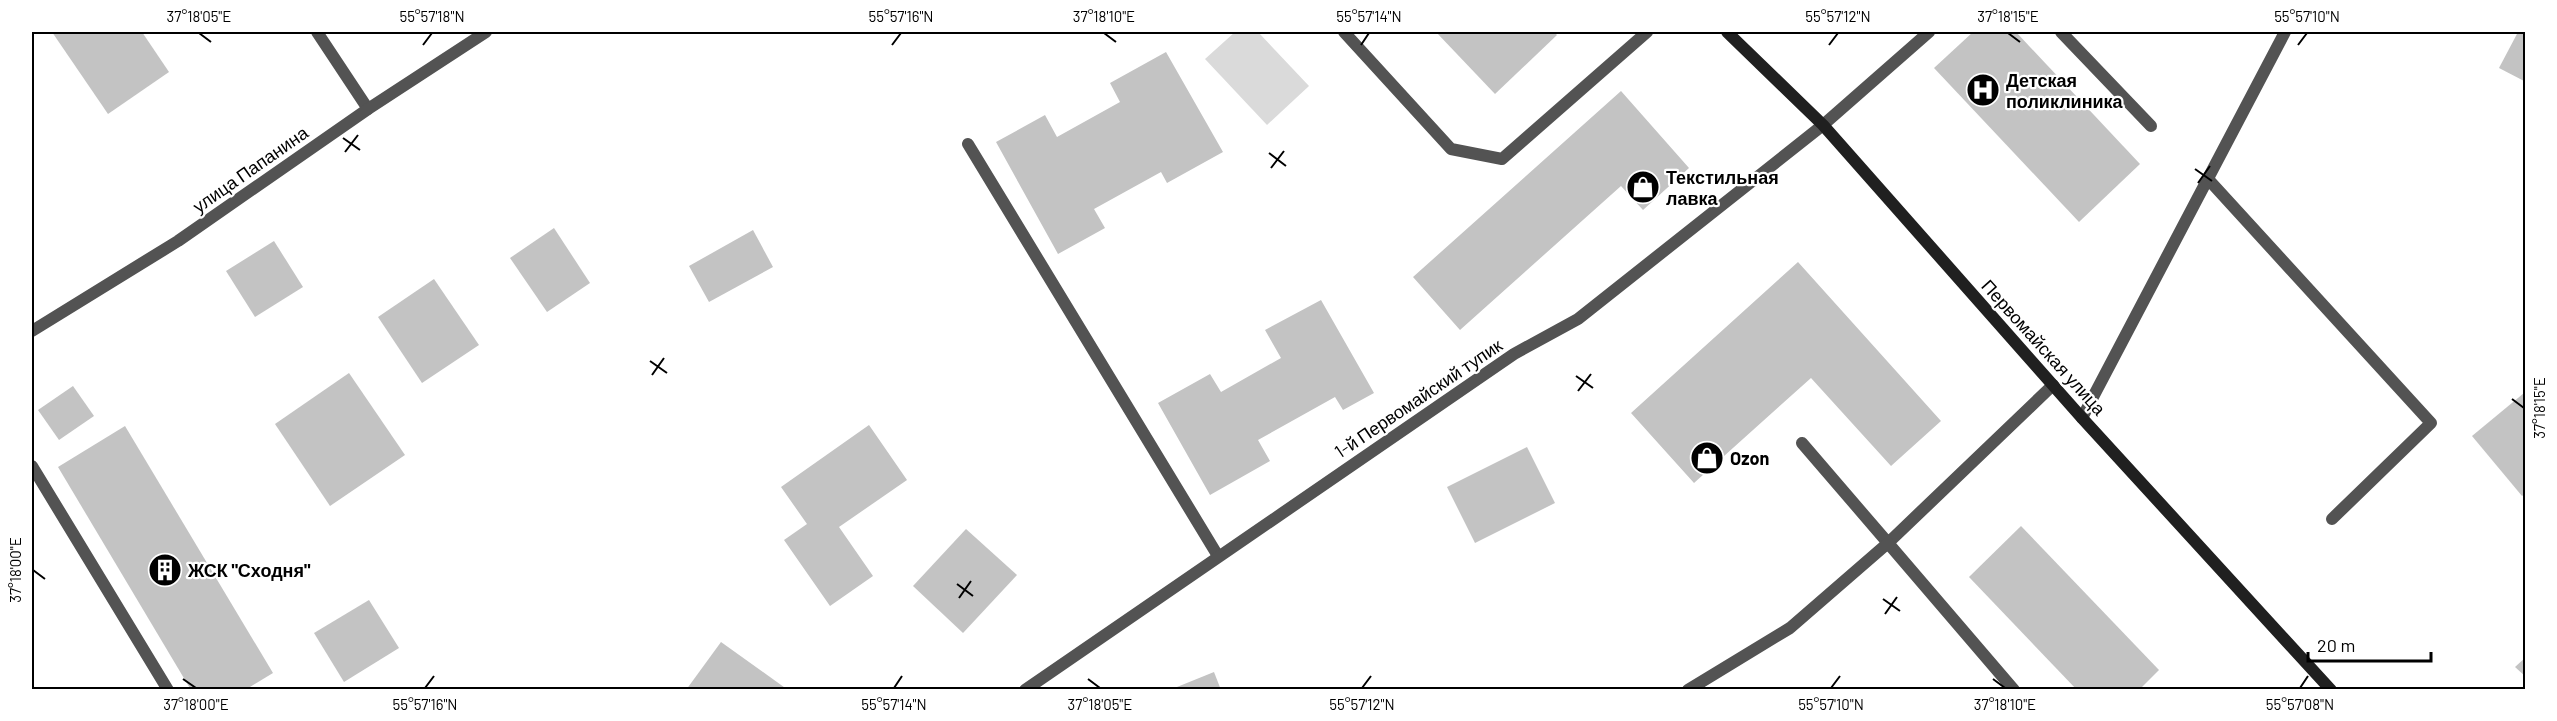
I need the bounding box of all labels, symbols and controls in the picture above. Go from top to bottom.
text: 37°18'05"E [167,7,231,25]
text: 55°57'18"N [399,7,465,25]
text: 55°57'16"N [869,7,933,25]
text: 37°18'10"E [1073,7,1135,25]
text: 55°57'14"N [1336,7,1402,25]
text: 55°57'12"N [1805,7,1871,25]
text: 37°18'15"E [1977,7,2039,25]
text: 55°57'10"N [2274,7,2340,25]
place label: Детская поликлиника [2006,69,2124,112]
hospital icon: Детская поликлиника [1965,72,2001,108]
street label: улица Папанина [188,120,313,217]
place label: Текстильная лавка [1666,166,1779,209]
shop icon: Текстильная лавка [1625,169,1661,205]
street label: Первомайская улица [1977,275,2111,420]
street label: 1-й Первомайский тупик [1330,334,1506,462]
text: 37°18'15"E [2530,377,2548,439]
shop icon: Ozon [1689,440,1725,476]
place label: Ozon [1730,447,1769,469]
text: 37°18'00"E [6,537,24,603]
building icon: ЖСК "Сходня" [147,552,183,588]
place label: ЖСК "Сходня" [187,559,311,581]
scale bar [2308,625,2431,663]
text: 20 m [2317,634,2355,656]
text: 37°18'00"E [163,695,229,713]
text: 55°57'16"N [393,695,457,713]
text: 55°57'14"N [861,695,927,713]
text: 37°18'05"E [1068,695,1132,713]
text: 55°57'12"N [1329,695,1395,713]
text: 55°57'10"N [1798,695,1864,713]
text: 37°18'10"E [1974,695,2036,713]
text: 55°57'08"N [2266,695,2334,713]

